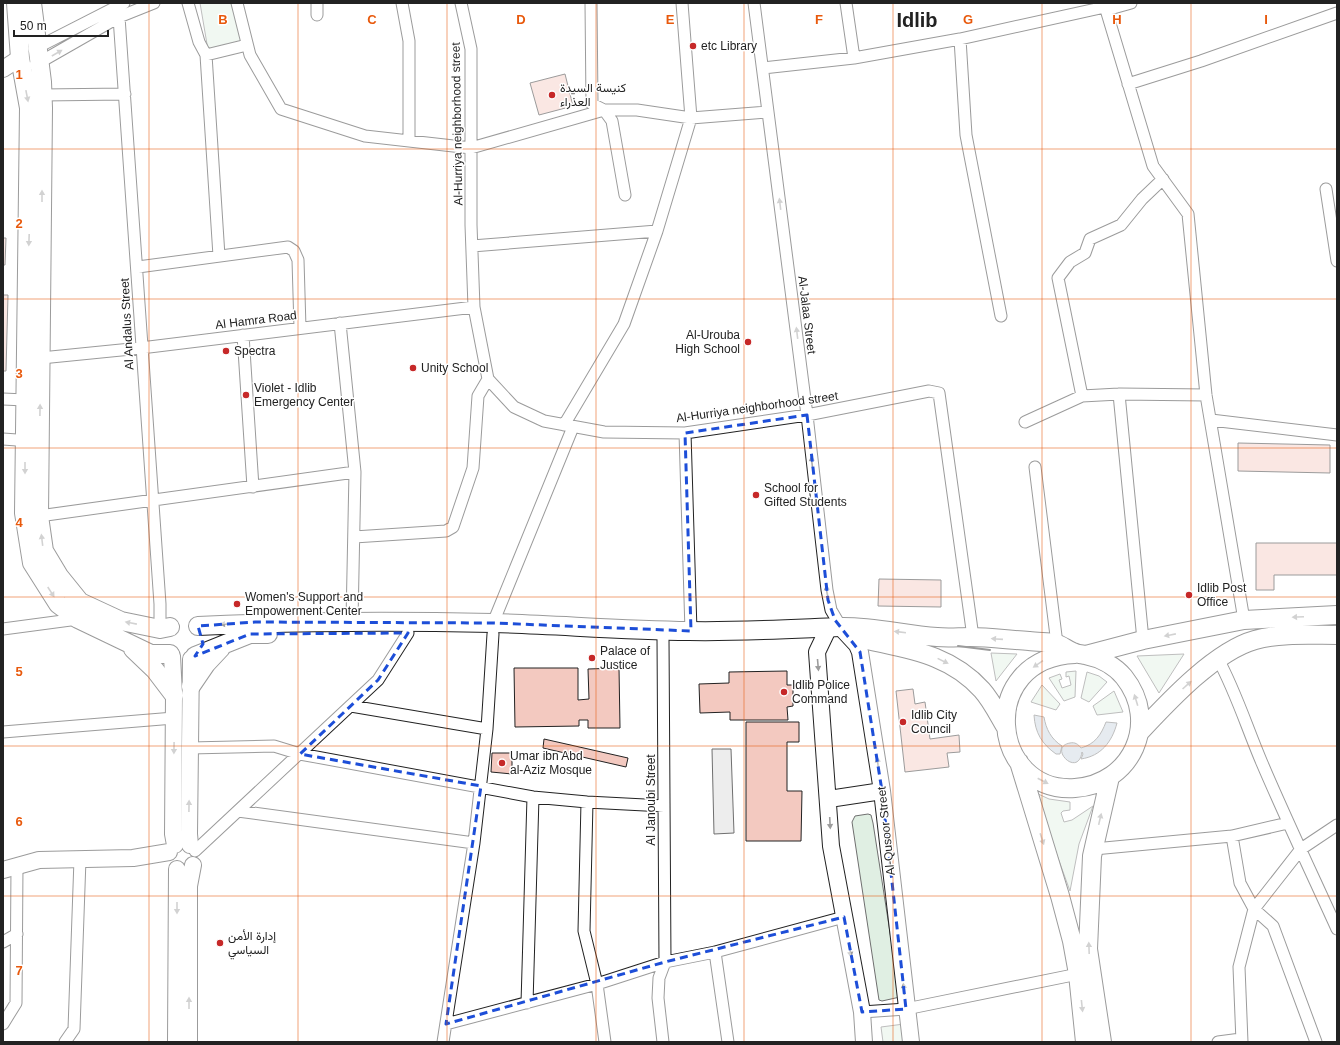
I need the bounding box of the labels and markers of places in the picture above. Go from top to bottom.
place label: etc Library [701,39,757,53]
marker: etc Library [688,41,698,51]
place label: كنيسة السيدة العذراء [560,81,626,110]
marker: كنيسة السيدة العذراء [547,90,557,100]
place label: Al-Urouba High School [675,328,740,356]
marker: Al-Urouba High School [743,337,753,347]
place label: Spectra [234,344,276,358]
marker: Spectra [221,346,231,356]
place label: Unity School [421,361,488,375]
marker: Unity School [408,363,418,373]
place label: Violet - Idlib Emergency Center [254,381,354,409]
marker: Violet - Idlib Emergency Center [241,390,251,400]
place label: School for Gifted Students [764,481,847,509]
marker: School for Gifted Students [751,490,761,500]
place label: Idlib Post Office [1197,581,1247,609]
place label: Women's Support and Empowerment Center [245,590,363,618]
marker: Idlib Post Office [1184,590,1194,600]
marker: Women's Support and Empowerment Center [232,599,242,609]
place label: Palace of Justice [600,644,651,672]
marker: Palace of Justice [587,653,597,663]
place label: Idlib Police Command [792,678,850,706]
marker: Idlib Police Command [779,687,789,697]
place label: Idlib City Council [911,708,957,736]
marker: Idlib City Council [898,717,908,727]
place label: Umar ibn Abd al-Aziz Mosque [510,749,592,777]
marker: Umar ibn Abd al-Aziz Mosque [497,758,507,768]
place label: إدارة الأمن السياسي [228,929,276,960]
marker: إدارة الأمن السياسي [215,938,225,948]

